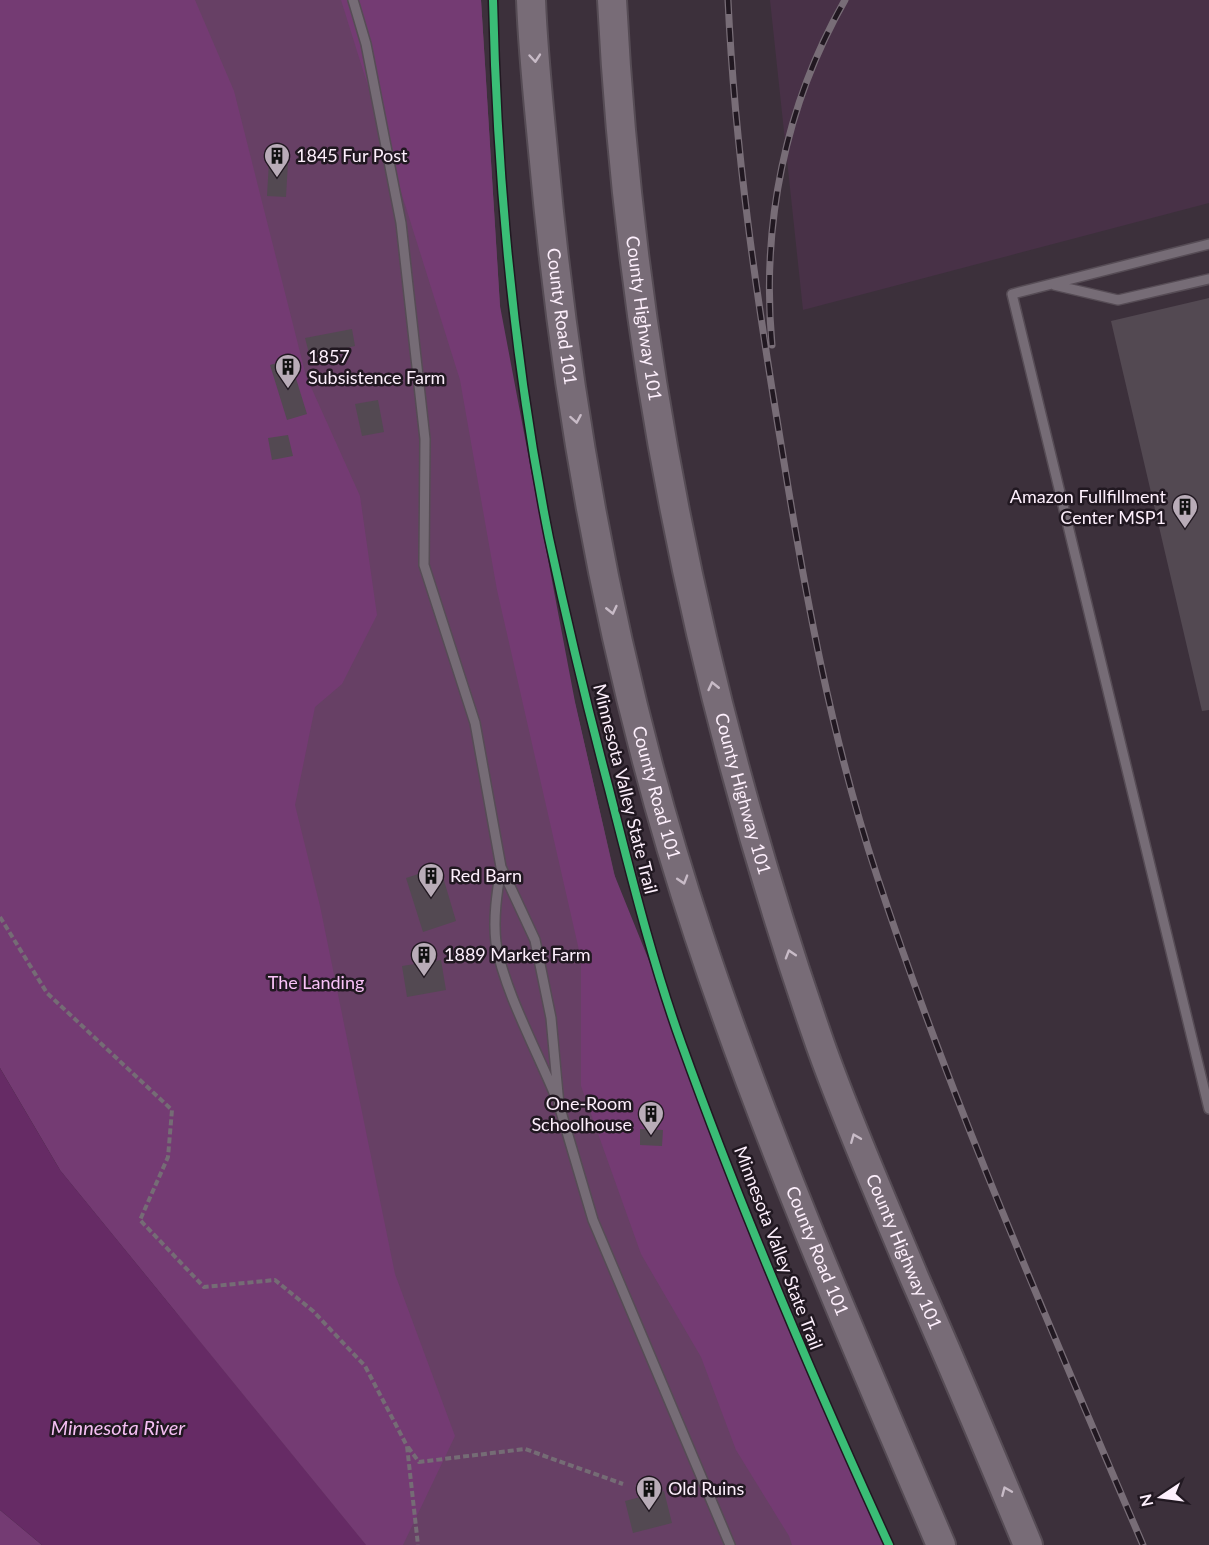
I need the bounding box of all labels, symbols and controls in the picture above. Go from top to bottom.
one-way arrow [528,54,541,63]
building icon: 1845 Fur Post [262,141,292,179]
place label: 1845 Fur Post [296,144,408,166]
street label: County Highway 101 [622,234,667,402]
street label: County Road 101 [543,247,582,386]
place label: 1857 Subsistence Farm [308,345,445,388]
building icon: 1857 Subsistence Farm [273,352,303,390]
one-way arrow [569,414,582,424]
place label: Amazon Fullfillment Center MSP1 [1010,485,1167,528]
building icon: Amazon Fullfillment Center MSP1 [1170,492,1200,530]
one-way arrow [605,605,618,615]
street label: Minnesota Valley State Trail [589,681,663,896]
one-way arrow [707,681,720,691]
street label: County Highway 101 [711,710,777,877]
street label: County Road 101 [628,723,686,862]
building icon: Red Barn [416,861,446,899]
place label: Red Barn [450,864,522,886]
one-way arrow [676,874,688,885]
building icon: 1889 Market Farm [409,940,439,978]
place label: 1889 Market Farm [444,943,591,965]
one-way arrow [785,949,797,960]
park label: The Landing [268,971,364,993]
place label: One-Room Schoolhouse [531,1092,632,1135]
building icon: One-Room Schoolhouse [636,1099,666,1137]
one-way arrow [850,1133,863,1144]
street label: Minnesota Valley State Trail [730,1143,828,1352]
street label: County Highway 101 [862,1170,947,1332]
street label: County Road 101 [782,1183,854,1319]
water label: Minnesota River [51,1415,186,1439]
north arrow [1131,1467,1191,1527]
building icon: Old Ruins [634,1474,664,1512]
place label: Old Ruins [668,1477,744,1499]
one-way arrow [1001,1486,1013,1497]
text: N [1135,1492,1157,1509]

